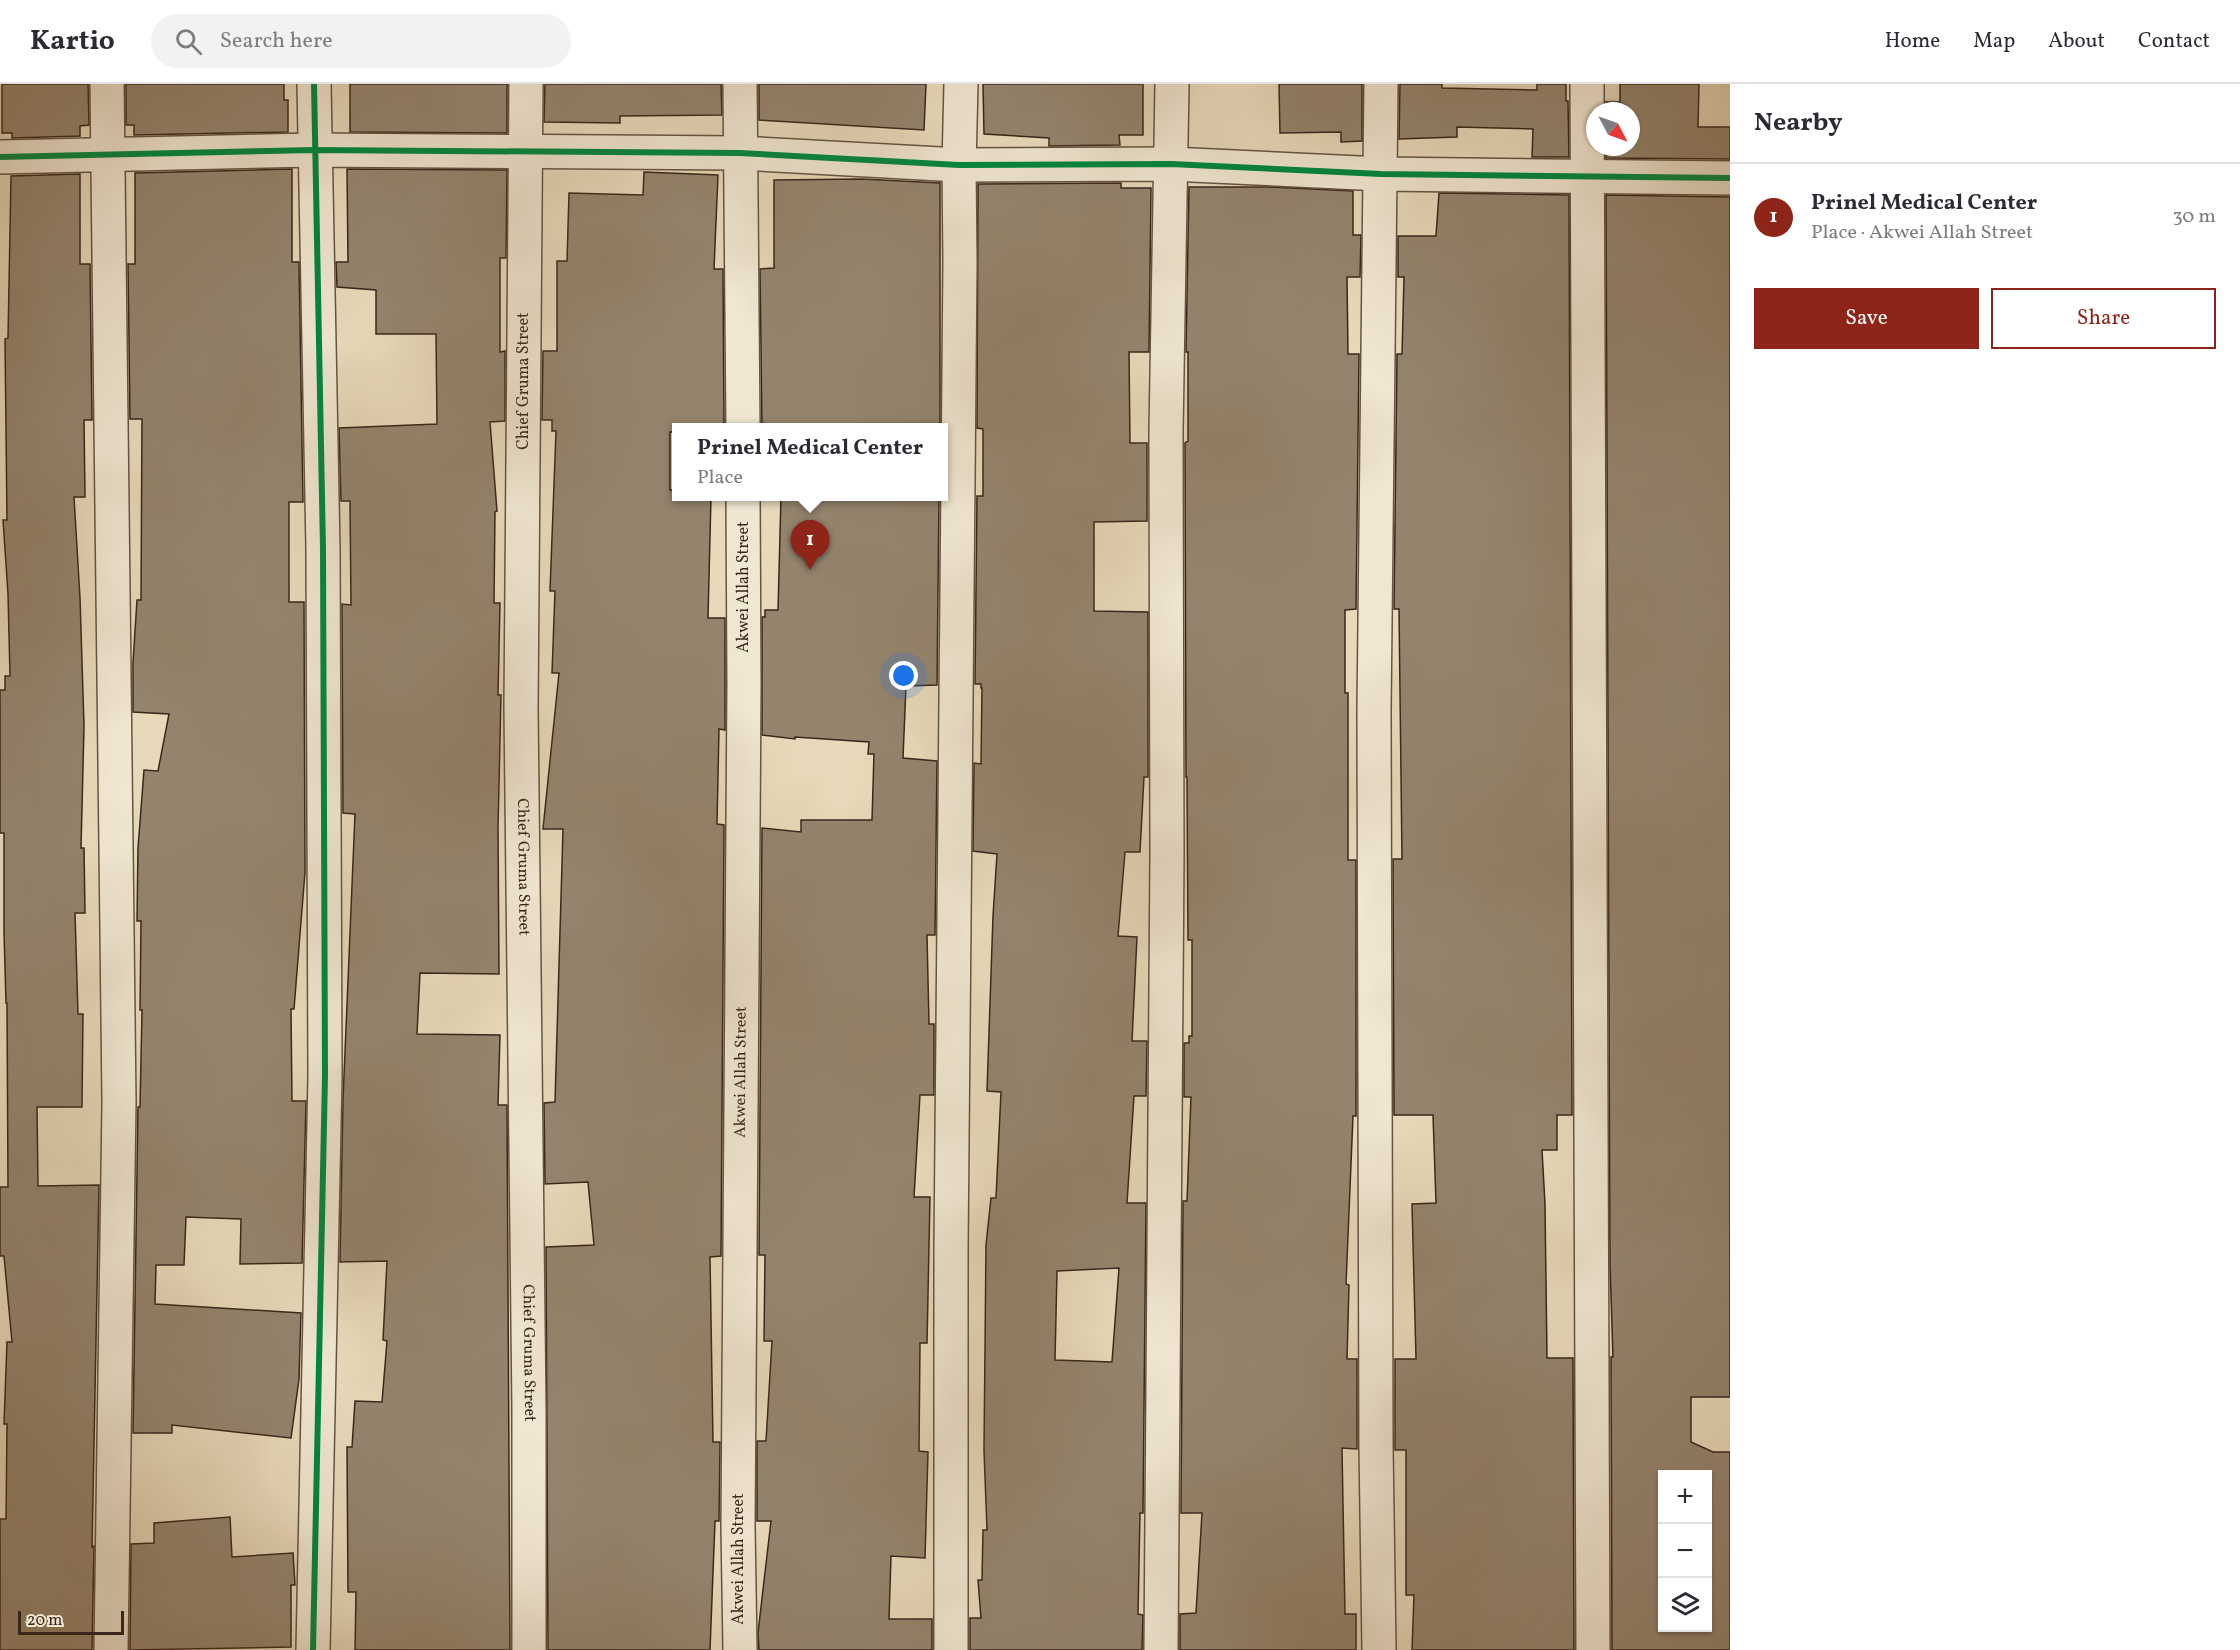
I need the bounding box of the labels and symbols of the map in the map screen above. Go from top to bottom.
north arrow [1586,102,1640,156]
street label: Chief Gruma Street [513,312,535,450]
pin: 1 [790,520,830,570]
street label: Akwei Allah Street [733,521,755,653]
your location [889,661,918,690]
street label: Chief Gruma Street [511,798,535,936]
street label: Akwei Allah Street [730,1006,753,1138]
street label: Chief Gruma Street [517,1284,540,1422]
street label: Akwei Allah Street [728,1493,750,1625]
scale bar [18,1608,124,1636]

